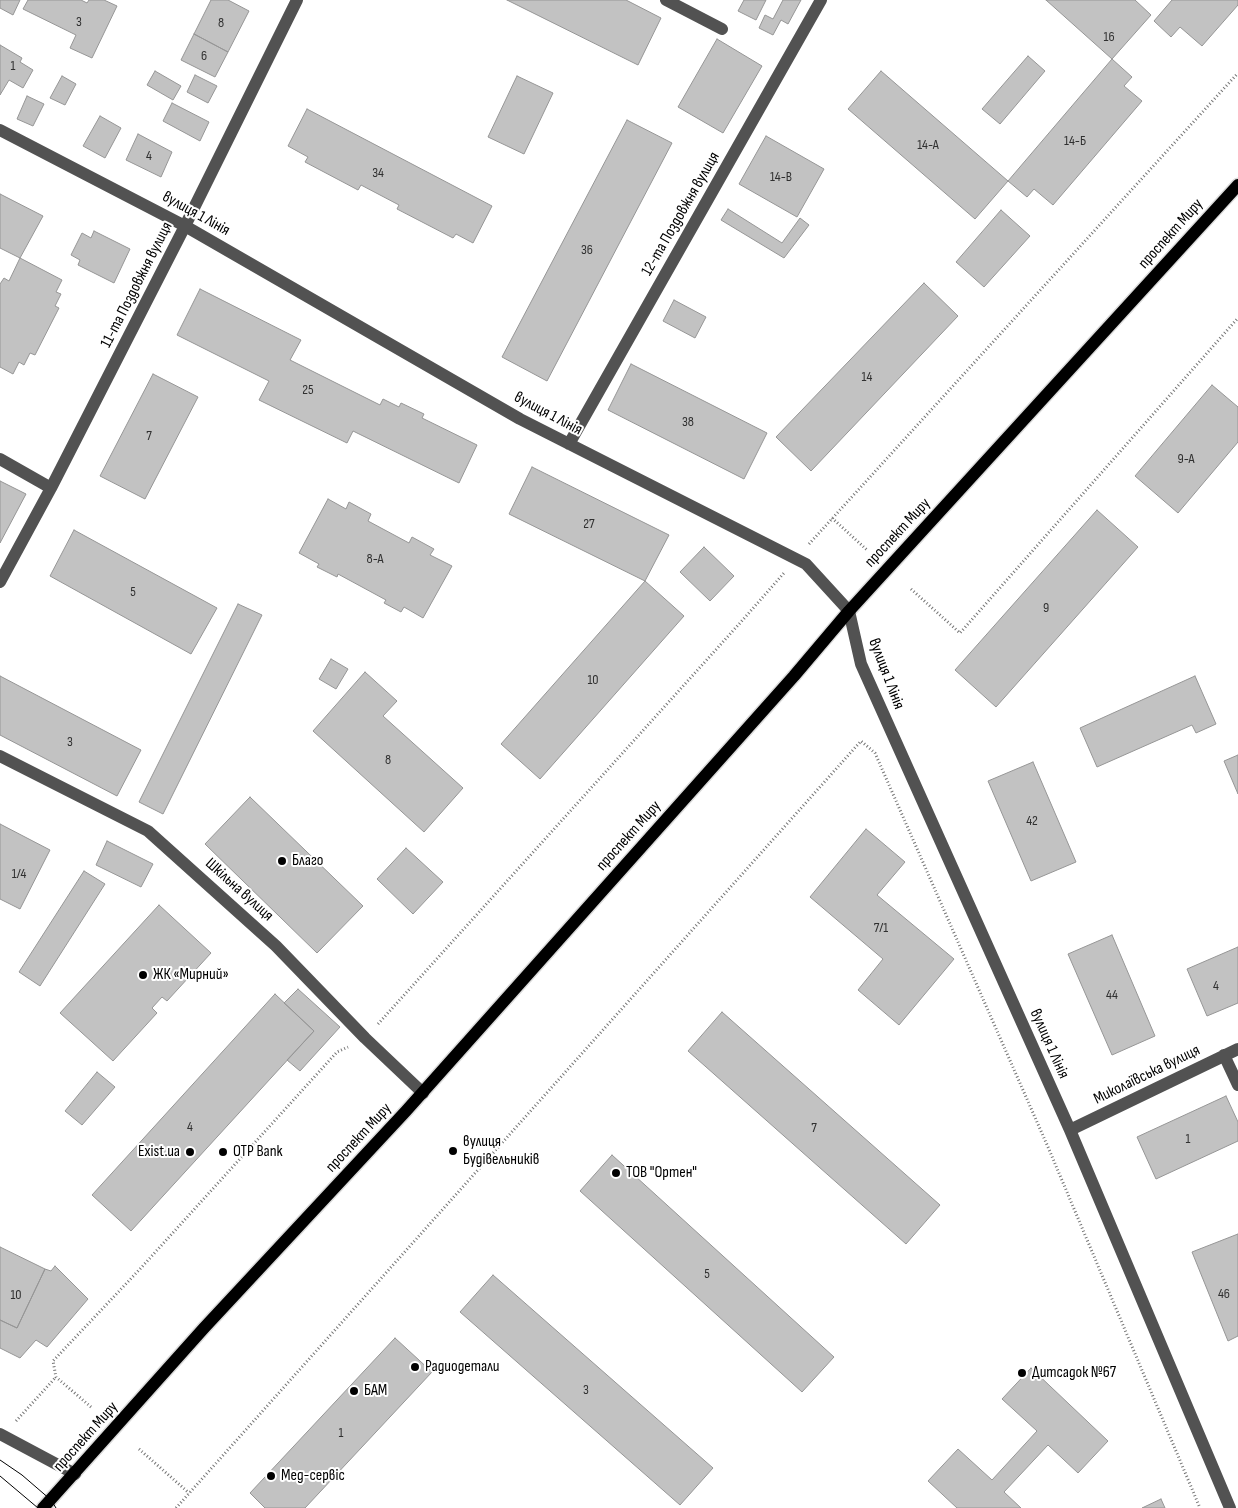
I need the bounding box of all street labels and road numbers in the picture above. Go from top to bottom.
street label: 12-та Поздовжня вулиця [638,149,724,279]
street label: вулиця 1 Лінія [159,188,233,240]
street label: проспект Миру [1135,195,1207,273]
street label: 11-та Поздовжня вулиця [97,219,177,351]
street label: вулиця 1 Лінія [511,388,585,440]
street label: проспект Миру [861,494,935,572]
street label: вулиця 1 Лінія [864,636,908,712]
street label: проспект Миру [593,797,665,875]
street label: Шкільна вулиця [201,854,277,926]
street label: вулиця 1 Лінія [1025,1006,1073,1082]
street label: Миколаївська вулиця [1091,1041,1203,1109]
street label: проспект Миру [322,1099,396,1177]
street label: проспект Миру [50,1398,122,1476]

